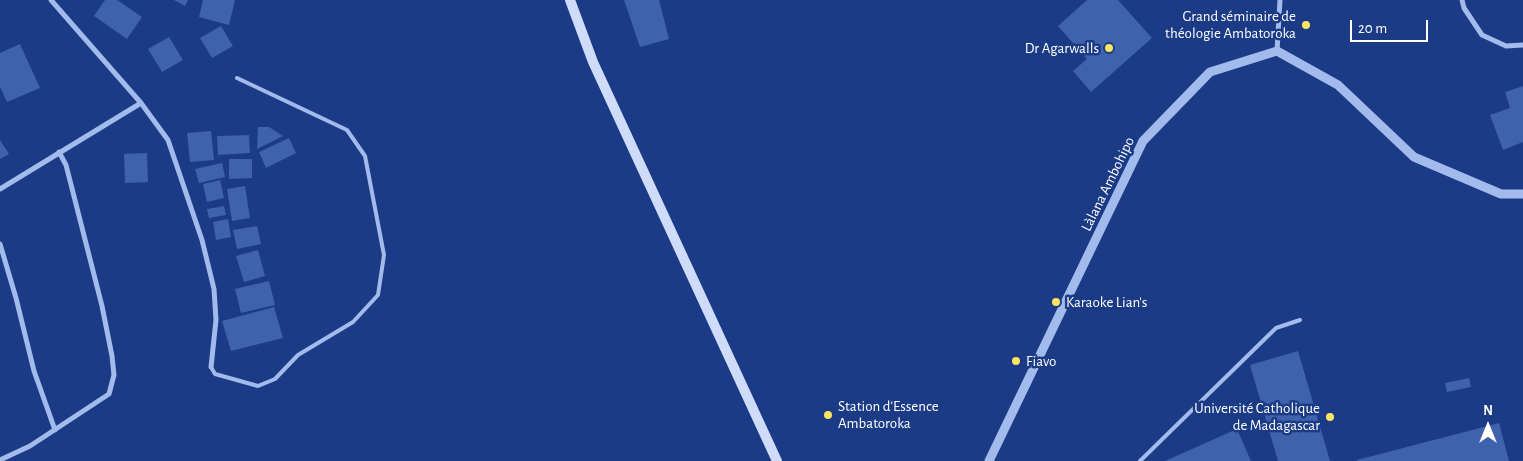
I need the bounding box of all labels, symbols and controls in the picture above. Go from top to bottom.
place label: Grand séminaire de théologie Ambatoroka [1165,7,1296,42]
scale bar [1353,10,1430,42]
marker: Grand séminaire de théologie Ambatoroka [1300,19,1312,31]
text: 20 m [1358,21,1387,36]
place label: Dr Agarwalls [1025,39,1099,57]
marker: Dr Agarwalls [1103,42,1115,54]
street label: Làlana Ambohipo [1077,134,1139,234]
place label: Karaoke Lian's [1066,293,1147,311]
marker: Karaoke Lian's [1050,296,1062,308]
place label: Fiavo [1026,352,1056,370]
marker: Fiavo [1010,355,1022,367]
place label: Station d'Essence Ambatoroka [838,397,939,432]
place label: Université Catholique de Madagascar [1194,399,1320,434]
north arrow [1463,401,1513,451]
text: N [1483,404,1493,418]
marker: Station d'Essence Ambatoroka [822,409,834,421]
marker: Université Catholique de Madagascar [1324,411,1336,423]

